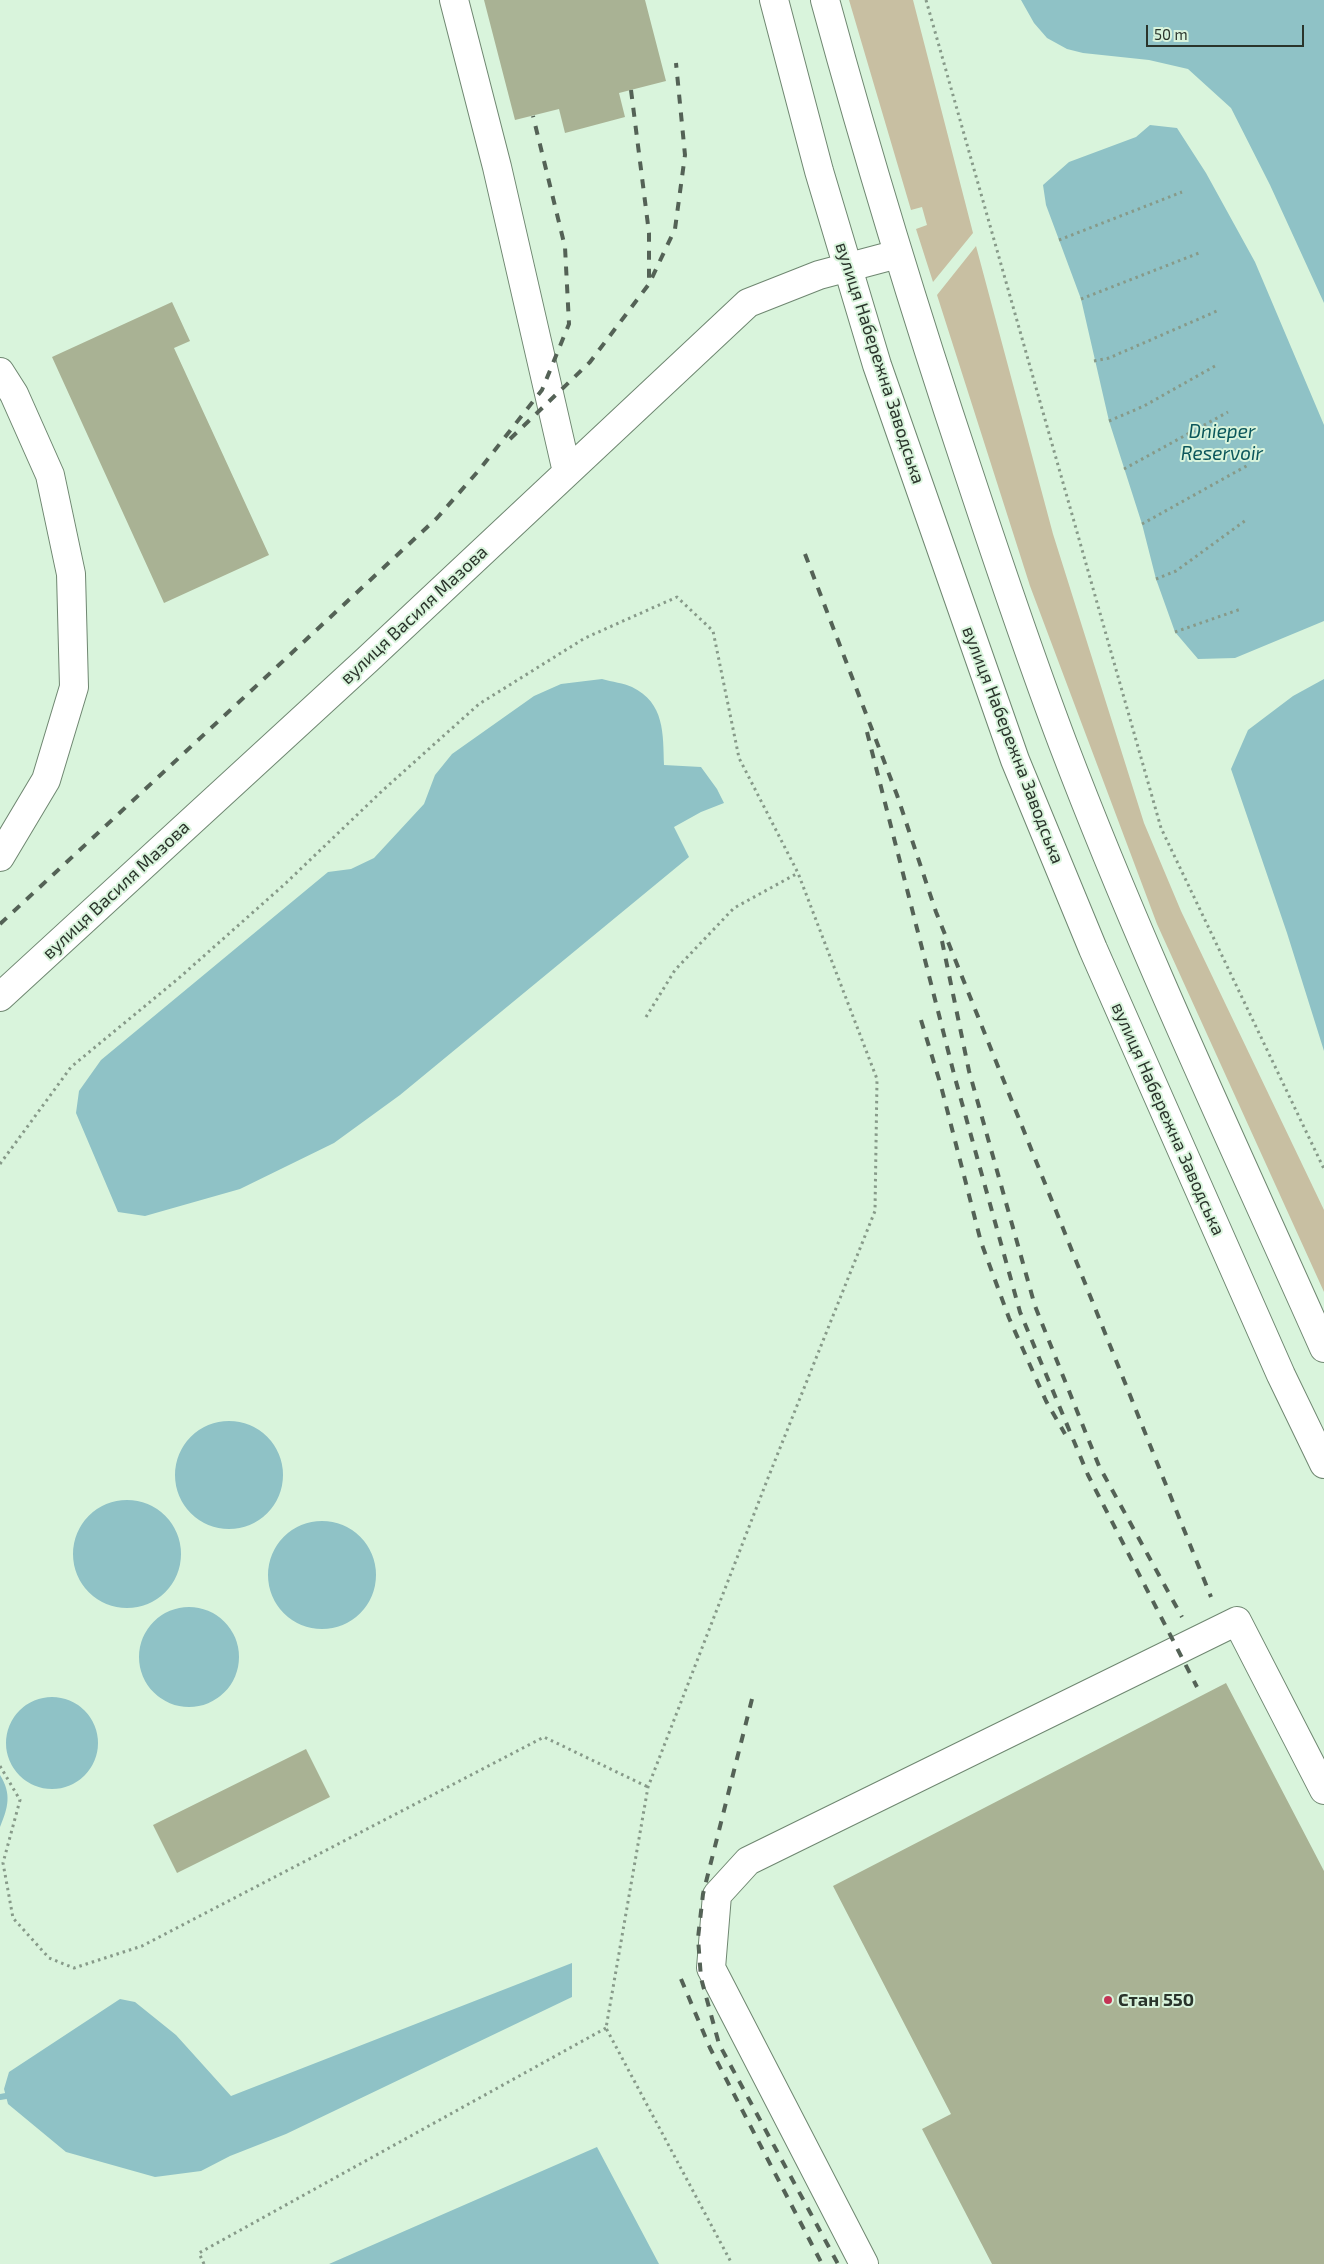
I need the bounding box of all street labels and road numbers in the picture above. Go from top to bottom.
street label: вулиця Набережна Заводська [831,239,929,487]
street label: вулиця Василя Мазова [336,541,492,689]
street label: вулиця Набережна Заводська [958,623,1068,867]
street label: вулиця Василя Мазова [38,816,194,964]
street label: вулиця Набережна Заводська [1107,999,1229,1239]

